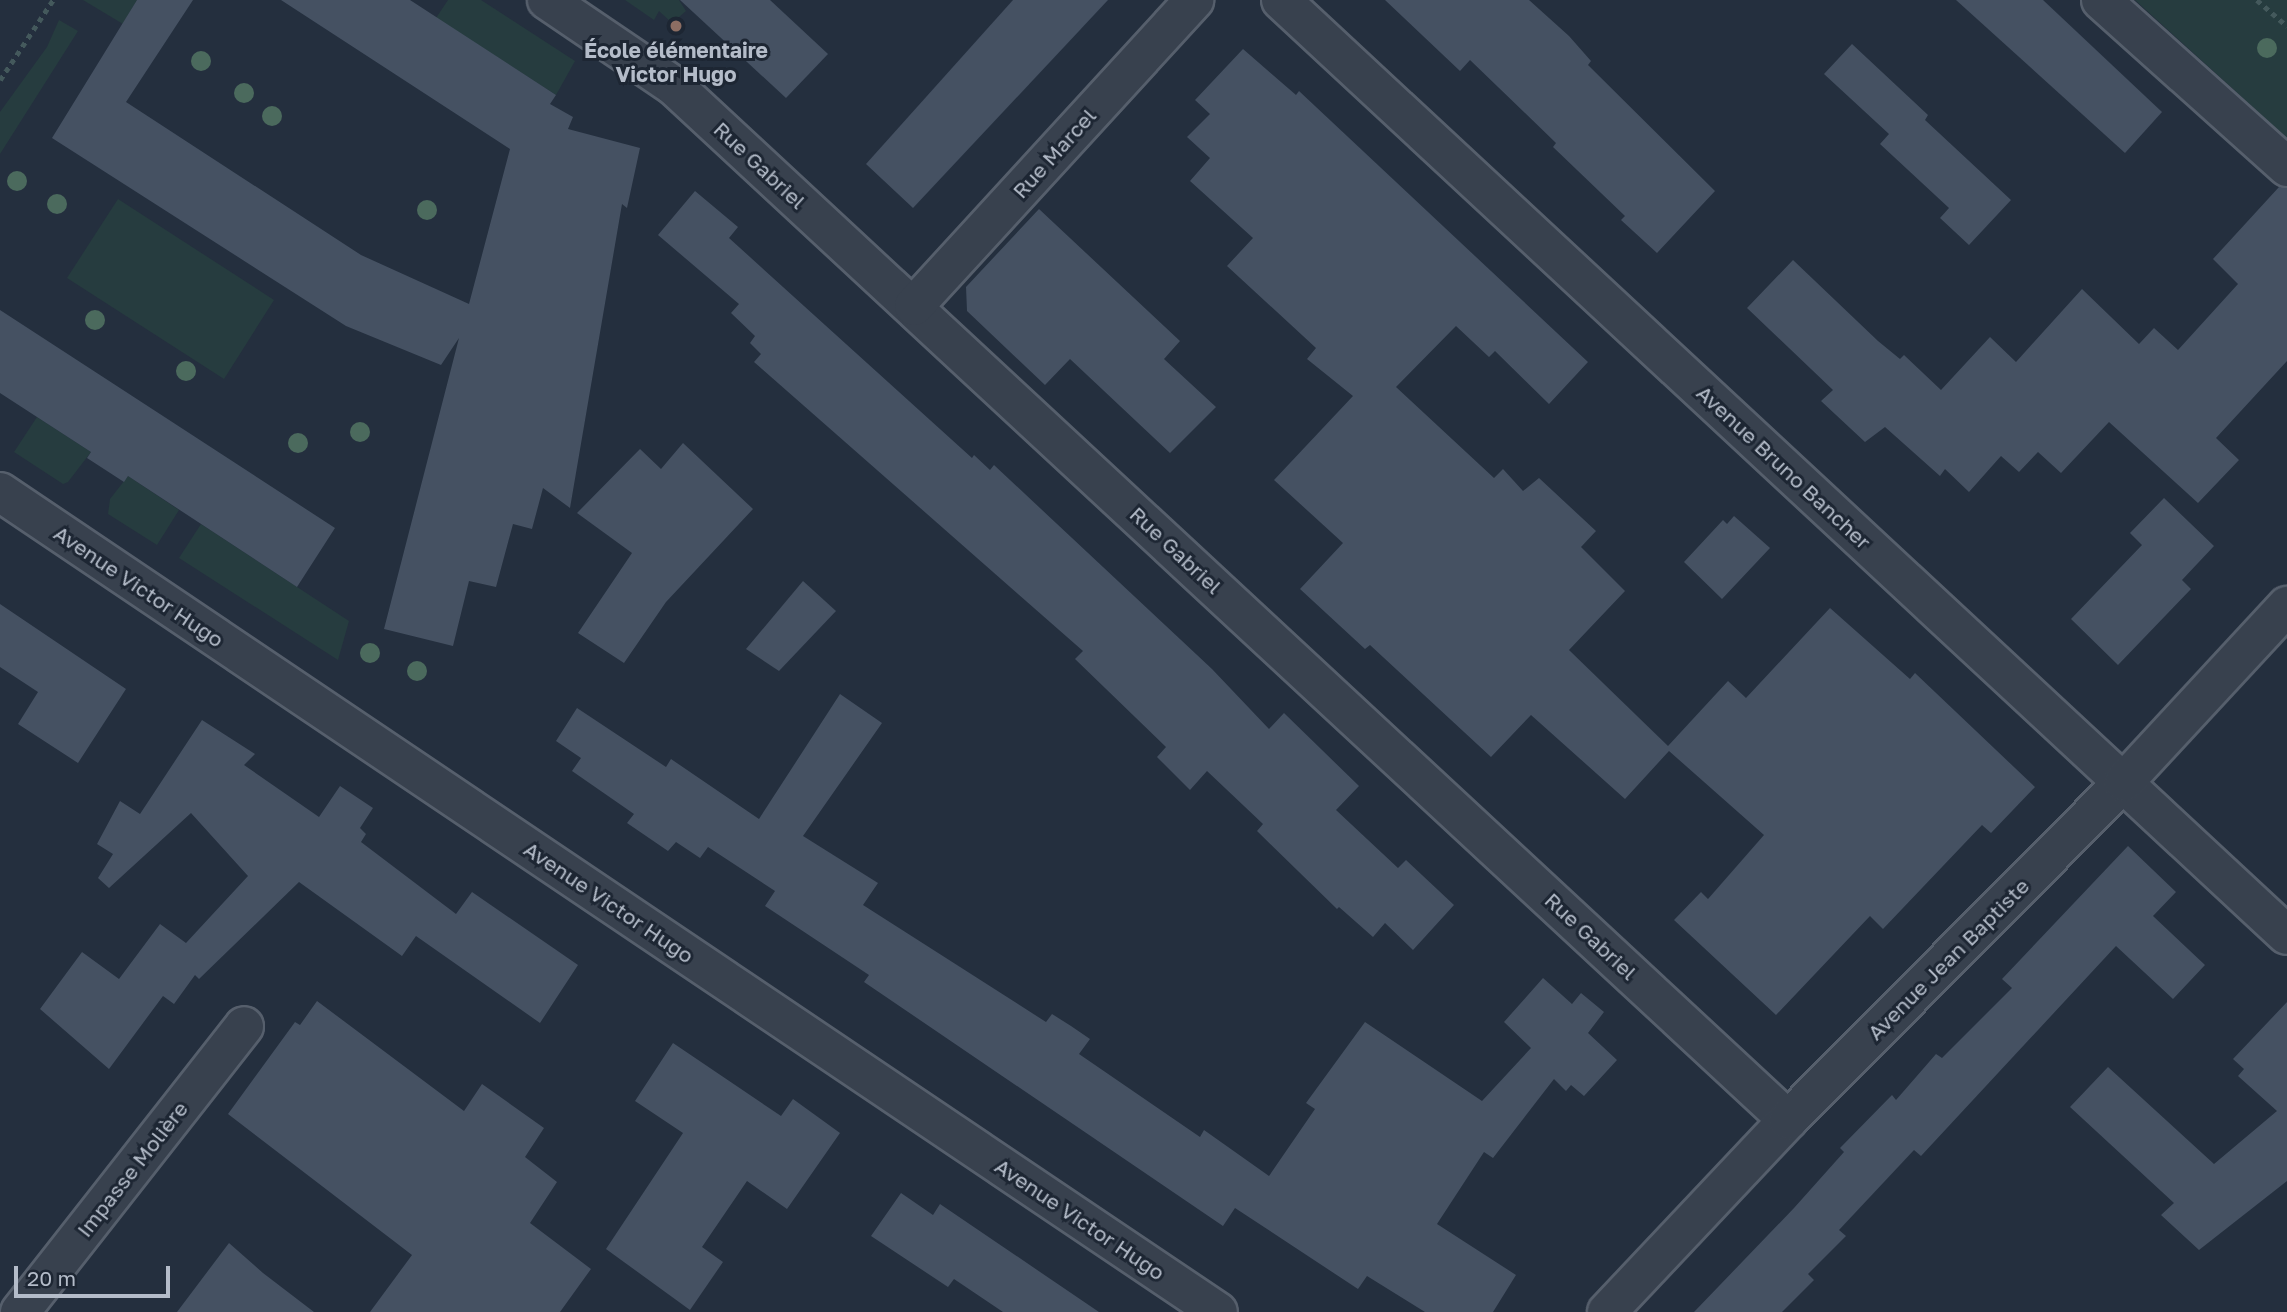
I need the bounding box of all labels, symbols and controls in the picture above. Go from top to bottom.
marker: École élémentaire Victor Hugo [668,18,684,34]
place label: École élémentaire Victor Hugo [584,37,768,87]
street label: Rue Marcel [1007,103,1101,203]
street label: Rue Gabriel [709,116,811,214]
street label: Avenue Bruno Bancher [1692,380,1876,554]
street label: Rue Gabriel [1125,501,1227,599]
street label: Avenue Victor Hugo [49,520,229,652]
street label: Avenue Victor Hugo [519,836,699,968]
street label: Avenue Jean Baptiste [1862,873,2034,1045]
street label: Rue Gabriel [1540,887,1642,985]
street label: Impasse Molière [71,1096,193,1242]
street label: Avenue Victor Hugo [990,1153,1170,1285]
scale bar [18,1252,173,1296]
text: 20 m [27,1265,76,1291]

